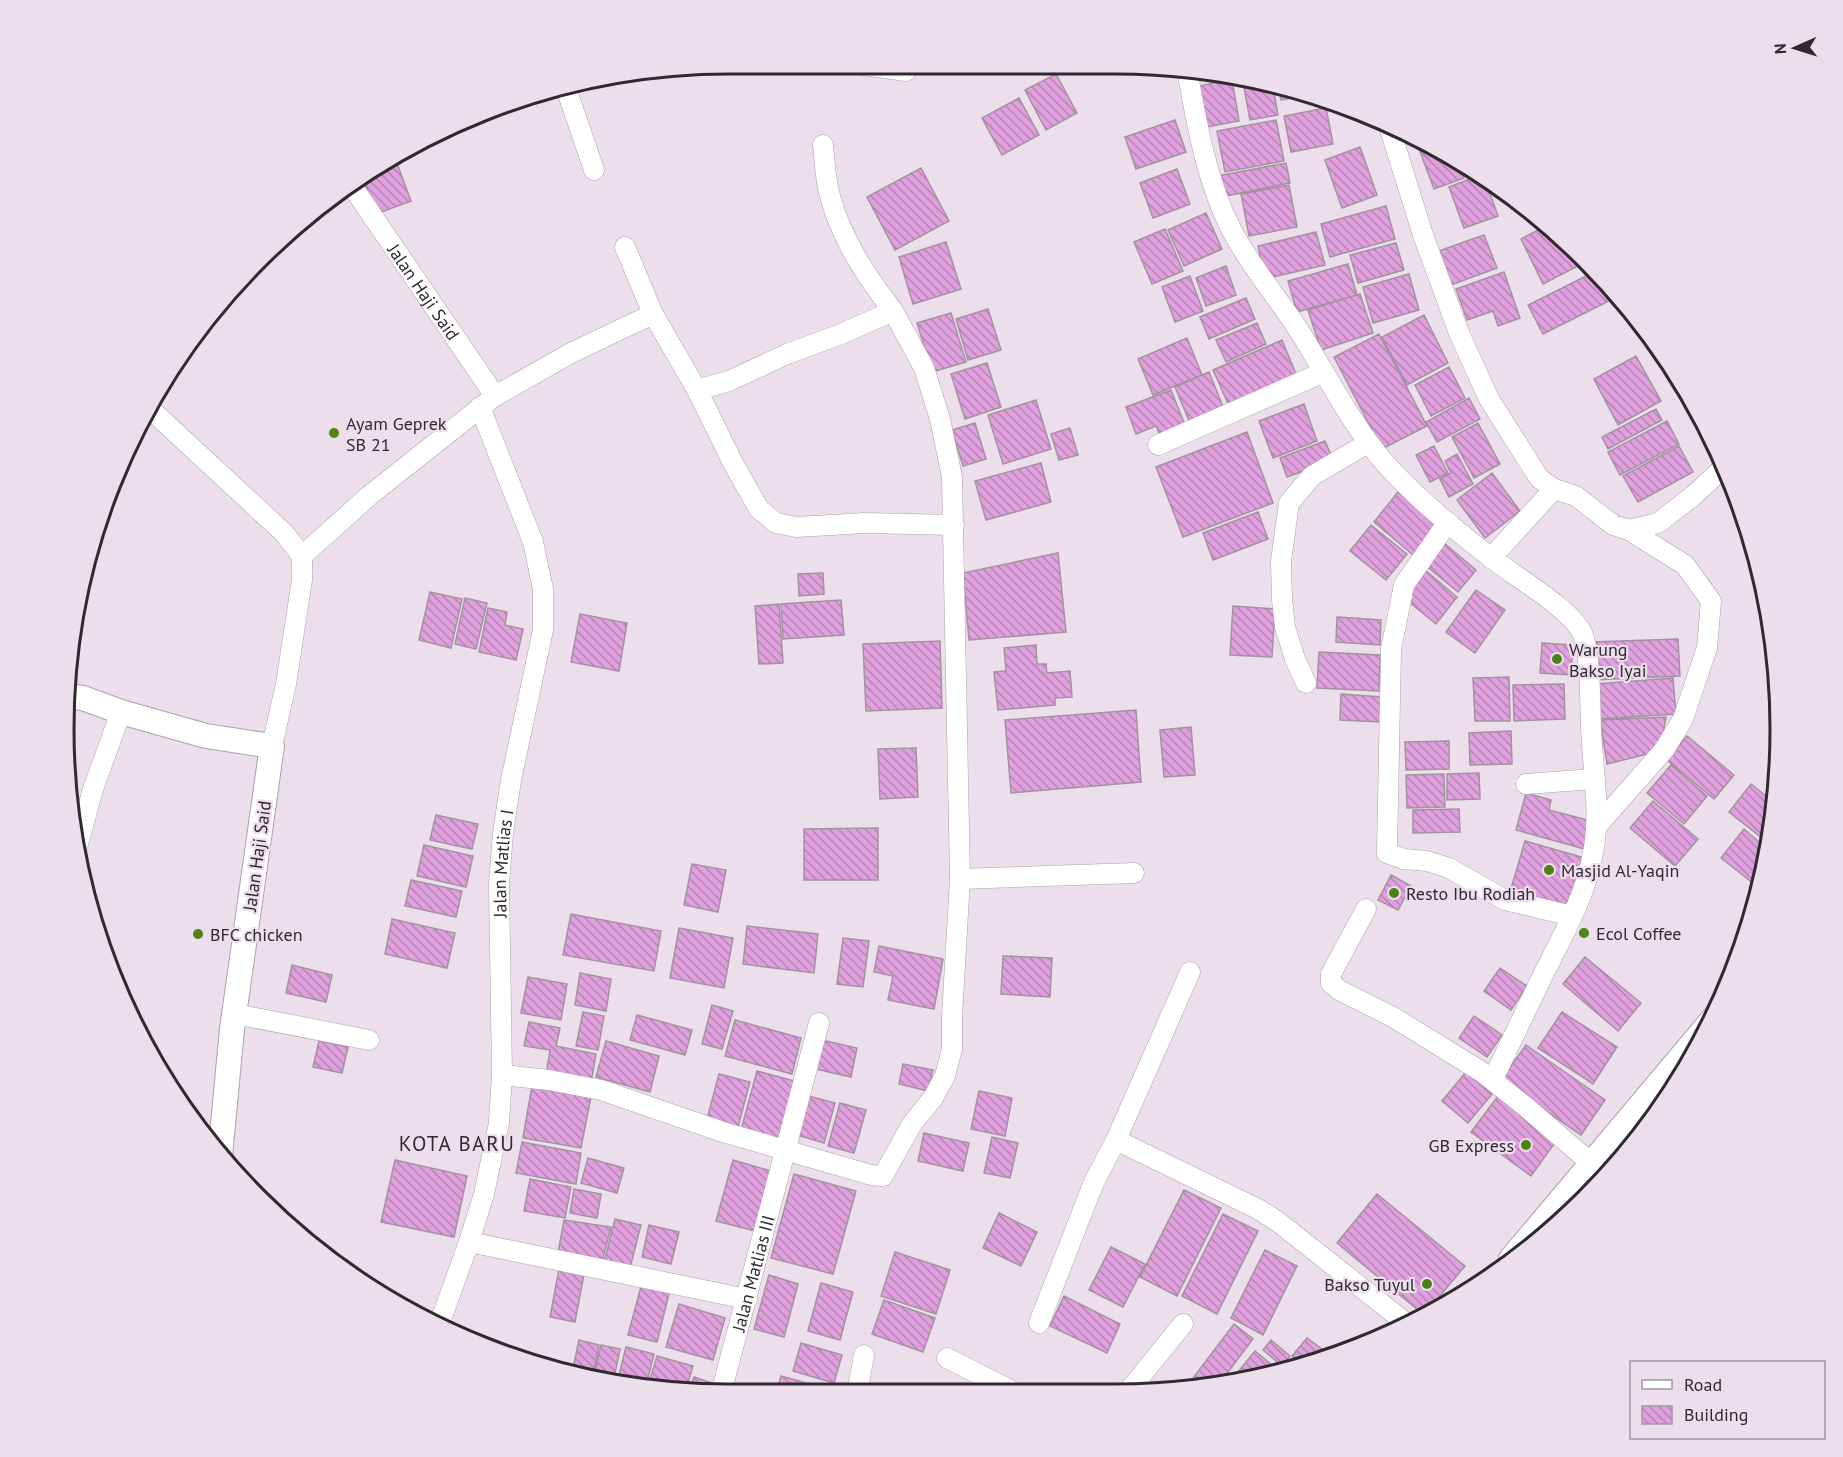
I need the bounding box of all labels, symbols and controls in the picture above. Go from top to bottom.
north arrow [1765,18,1825,78]
text: N [1770,43,1790,55]
street label: Jalan Haji Said [383,238,465,344]
place label: Ayam Geprek SB 21 [346,412,447,456]
marker: Ayam Geprek SB 21 [327,426,341,440]
place label: Warung Bakso Iyai [1569,638,1646,682]
marker: Warung Bakso Iyai [1550,652,1564,666]
street label: Jalan Haji Said [238,799,276,914]
street label: Jalan Matlias I [487,807,518,919]
place label: Masjid Al-Yaqin [1561,859,1679,882]
marker: Masjid Al-Yaqin [1542,863,1556,877]
place label: Resto Ibu Rodiah [1406,882,1535,905]
marker: Resto Ibu Rodiah [1387,886,1401,900]
place label: Ecol Coffee [1596,922,1682,945]
place label: BFC chicken [210,923,302,946]
marker: Ecol Coffee [1577,926,1591,940]
marker: BFC chicken [191,927,205,941]
district label: KOTA BARU [399,1130,515,1157]
place label: GB Express [1429,1134,1514,1157]
marker: GB Express [1519,1138,1533,1152]
street label: Jalan Matlias III [726,1212,779,1335]
place label: Bakso Tuyul [1324,1273,1416,1296]
marker: Bakso Tuyul [1420,1277,1434,1291]
legend [1630,1361,1825,1439]
text: Road [1684,1373,1722,1396]
text: Building [1684,1403,1748,1426]

